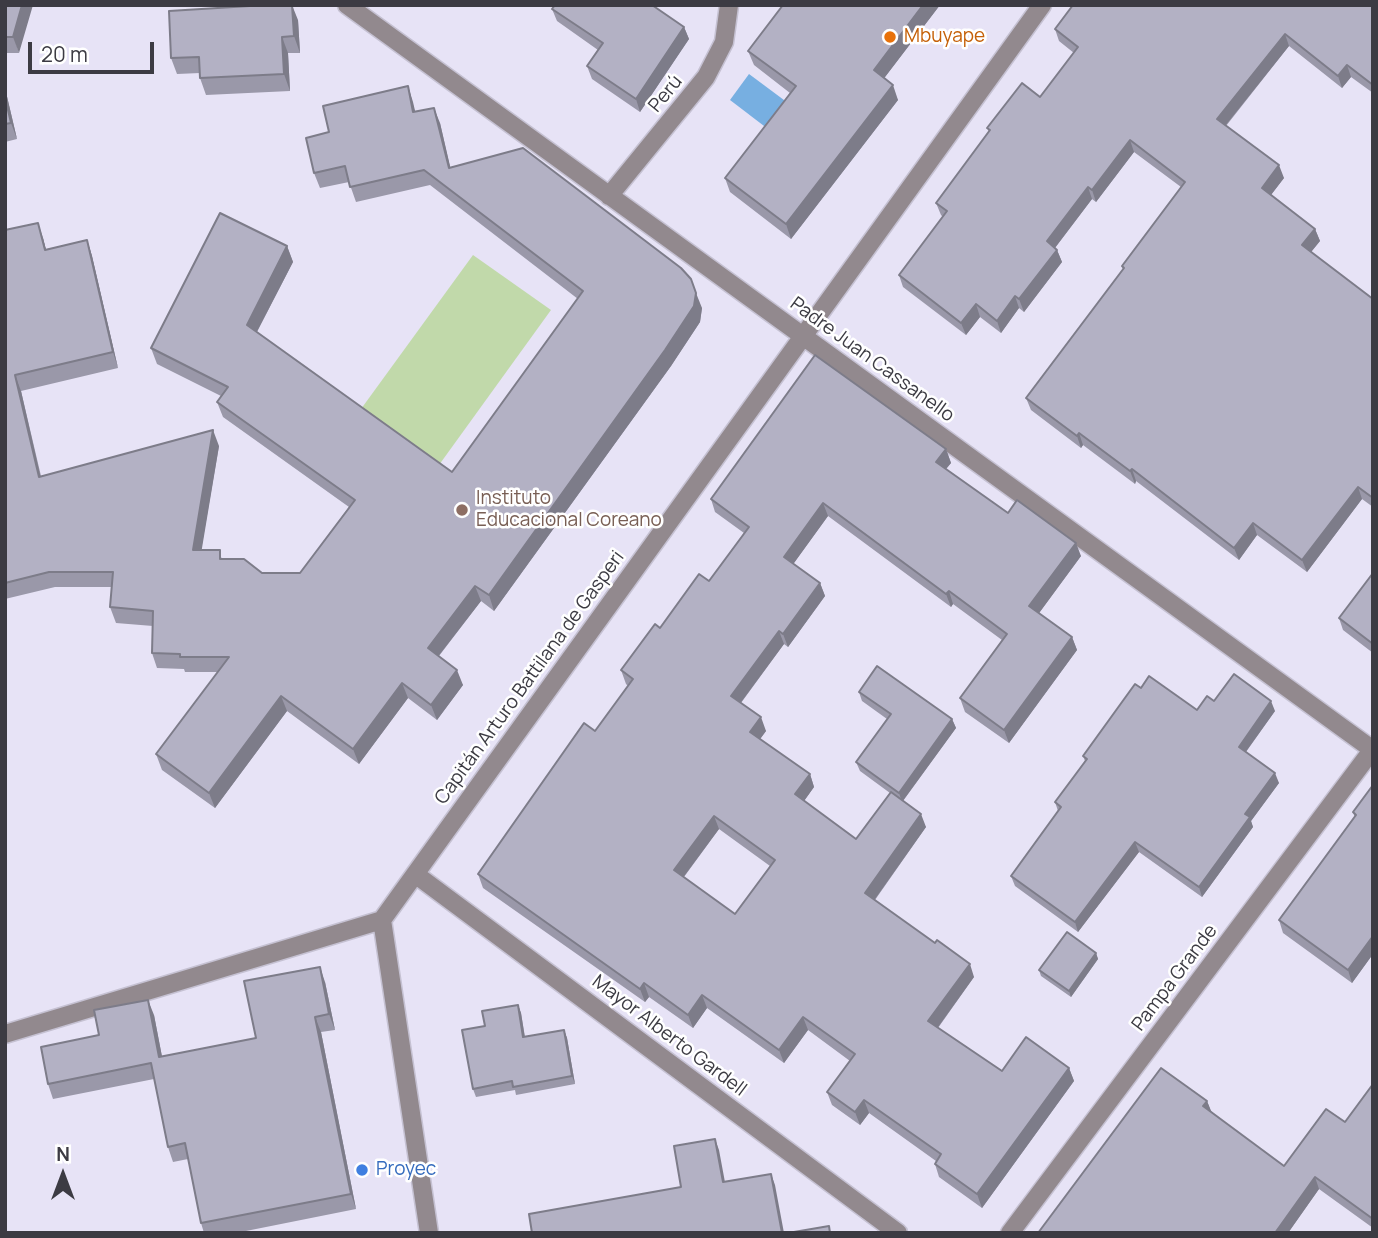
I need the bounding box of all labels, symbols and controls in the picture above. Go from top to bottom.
place label: Mbuyape [904,26,985,48]
scale bar [32,28,158,72]
marker: Mbuyape [882,29,898,45]
text: 20 m [41,40,88,68]
street label: Perú [644,71,688,117]
street label: Padre Juan Cassanello [786,293,958,427]
place label: Instituto Educacional Coreano [476,488,662,532]
marker: Instituto Educacional Coreano [454,502,470,518]
street label: Capitán Arturo Battilana de Gasperi [430,547,630,809]
street label: Pampa Grande [1128,920,1222,1036]
street label: Mayor Alberto Gardell [587,971,751,1101]
north arrow [28,1140,98,1210]
text: N [56,1141,70,1167]
place label: Proyec [376,1159,436,1181]
marker: Proyec [354,1162,370,1178]

